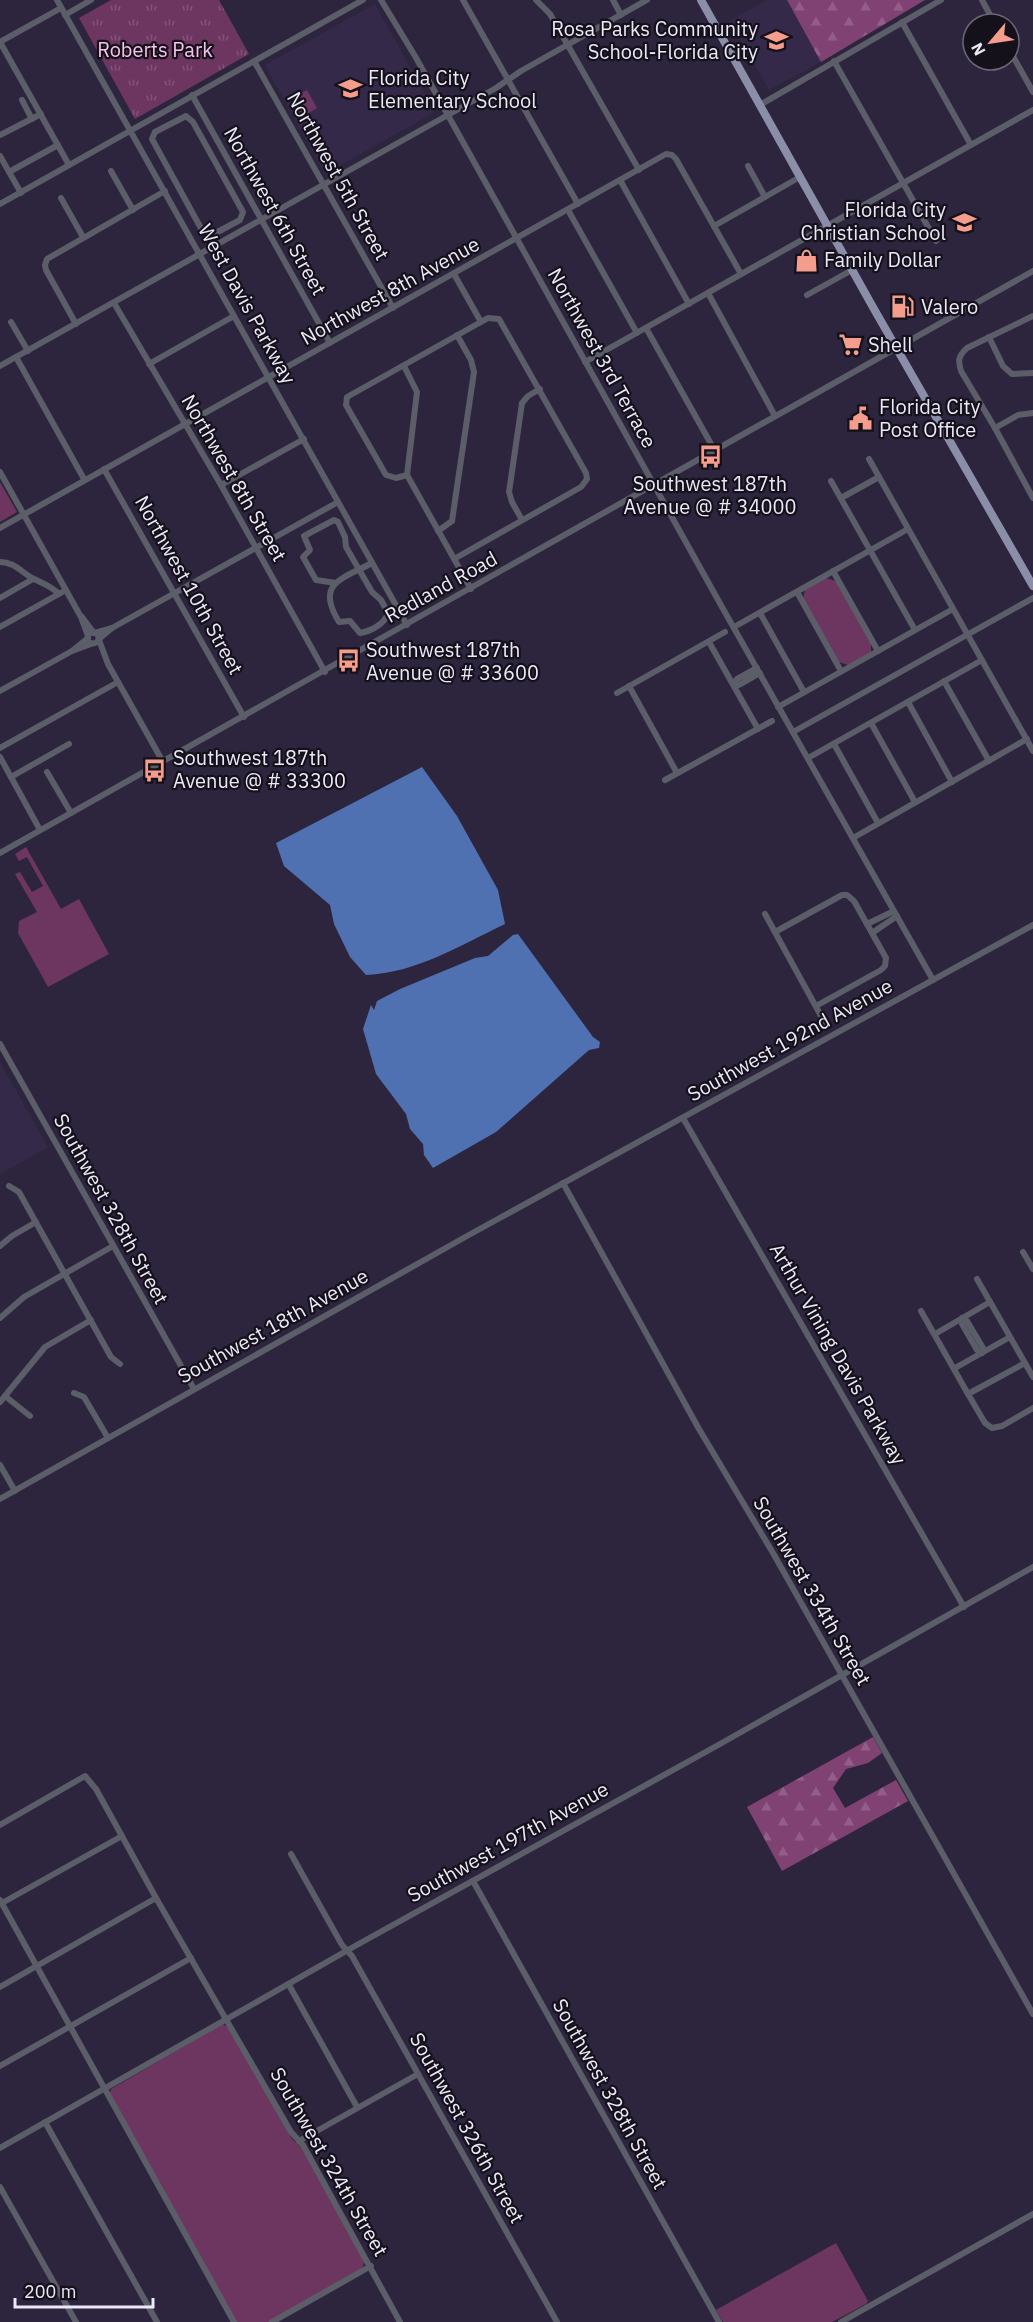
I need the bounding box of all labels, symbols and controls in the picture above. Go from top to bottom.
north arrow [961,12,1021,72]
place label: Rosa Parks Community School-Florida City [551,15,758,65]
school or university icon: Rosa Parks Community School-Florida City [763,28,789,54]
park label: Roberts Park [97,36,213,63]
text: N [966,39,989,59]
place label: Florida City Elementary School [368,64,537,114]
school or university icon: Florida City Elementary School [337,76,363,102]
street label: Northwest 5th Street [281,87,396,265]
street label: Northwest 6th Street [218,122,333,300]
place label: Florida City Christian School [801,196,946,246]
school or university icon: Florida City Christian School [951,209,977,235]
street label: West Davis Parkway [192,219,303,389]
street label: Northwest 8th Avenue [296,230,484,351]
place label: Family Dollar [824,246,941,273]
shop icon: Family Dollar [793,247,819,273]
street label: Northwest 3rd Terrace [542,263,663,452]
place label: Valero [921,293,978,320]
fuel station icon: Valero [890,294,916,320]
place label: Shell [868,331,913,358]
supermarket icon: Shell [837,332,863,358]
street label: Northwest 8th Street [176,389,293,566]
place label: Florida City Post Office [879,393,981,443]
public building icon: Florida City Post Office [848,406,874,432]
bus stop icon: Southwest 187th Avenue @ # 34000 [697,444,723,470]
place label: Southwest 187th Avenue @ # 34000 [623,470,797,520]
street label: Northwest 10th Street [129,490,250,679]
street label: Redland Road [380,544,502,629]
place label: Southwest 187th Avenue @ # 33600 [366,636,539,686]
bus stop icon: Southwest 187th Avenue @ # 33600 [335,648,361,674]
place label: Southwest 187th Avenue @ # 33300 [173,744,346,794]
bus stop icon: Southwest 187th Avenue @ # 33300 [142,757,168,783]
street label: Southwest 192nd Avenue [682,972,897,1107]
street label: Southwest 328th Street [48,1109,175,1309]
street label: Arthur Vining Davis Parkway [764,1238,913,1469]
street label: Southwest 18th Avenue [173,1262,373,1389]
street label: Southwest 334th Street [747,1491,878,1690]
street label: Southwest 197th Avenue [402,1775,613,1908]
street label: Southwest 328th Street [547,1994,674,2194]
street label: Southwest 326th Street [404,2028,531,2228]
street label: Southwest 324th Street [264,2062,395,2261]
scale bar [15,2271,153,2309]
text: 200 m [24,2280,76,2303]

